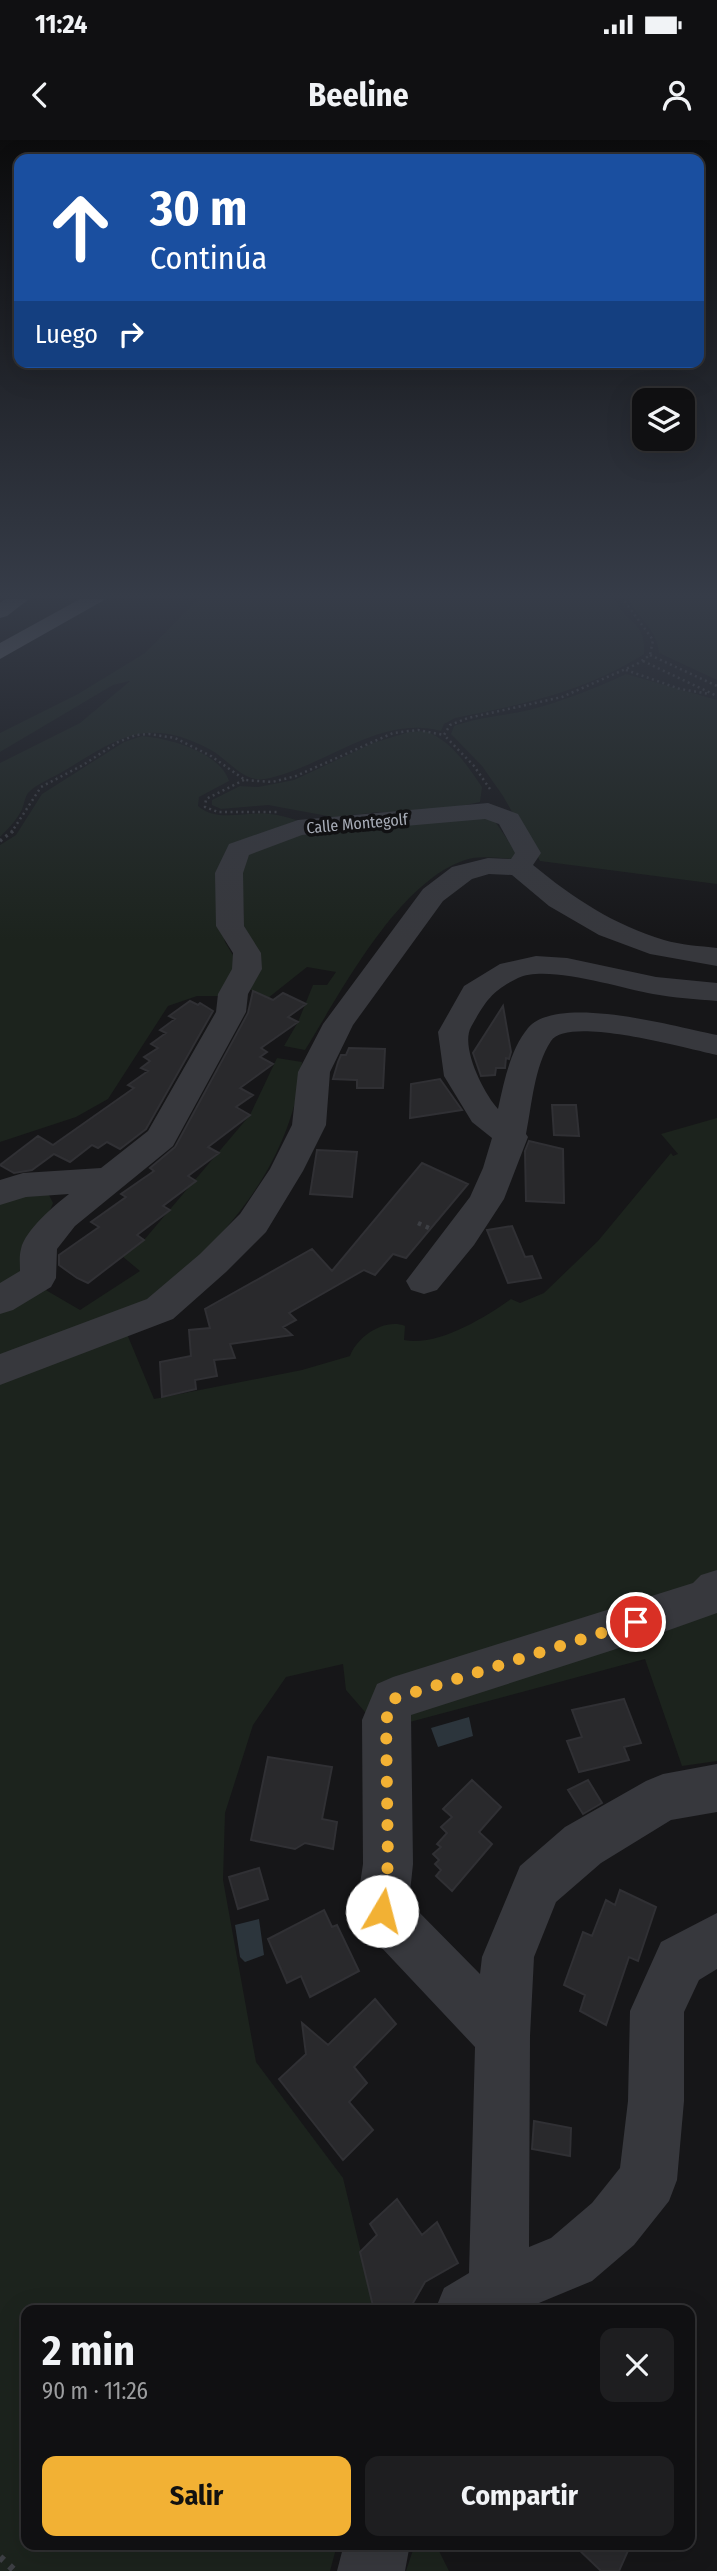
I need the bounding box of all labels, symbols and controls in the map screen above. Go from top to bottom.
text: 11:24 [35,9,87,40]
icon: back [21,76,59,114]
text: Beeline [308,76,409,114]
icon: person [658,76,696,114]
text: 30 m [150,179,248,238]
icon: ahead [35,182,126,273]
text: Continúa [150,239,267,277]
icon: right [112,315,150,353]
text: Luego [35,319,98,350]
map controls [632,388,695,451]
button: layers [632,388,695,451]
street label: Calle Montegolf [306,810,410,837]
pin [606,1592,666,1652]
icon: arrive [617,1603,655,1641]
position arrow [345,1874,419,1948]
text: 2 min [42,2326,135,2376]
button: close [600,2328,674,2402]
text: 90 m · 11:26 [42,2377,148,2405]
button: Salir [42,2456,351,2536]
button: Compartir [365,2456,674,2536]

